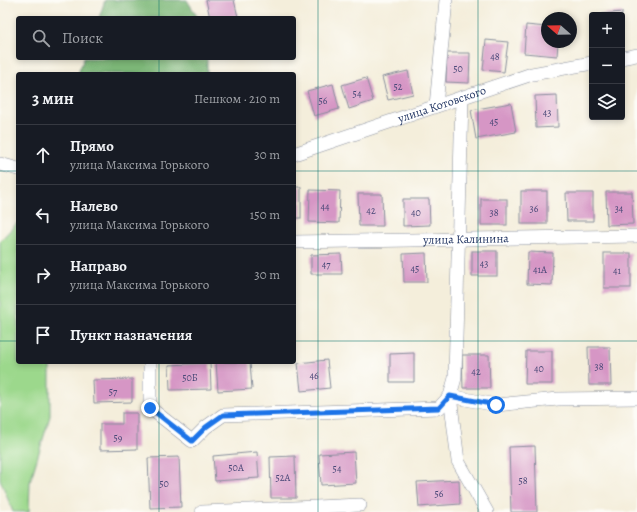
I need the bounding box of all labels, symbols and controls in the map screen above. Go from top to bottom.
north arrow [541,12,577,48]
map controls [589,12,625,120]
button: + [589,12,625,48]
search box [16,16,296,60]
icon: search [30,27,52,49]
text: Поиск [62,28,103,48]
button: − [589,48,625,84]
house number: 48 [490,50,500,63]
house number: 50 [453,62,463,75]
house number: 52 [393,80,403,93]
street label: улица Котовского [395,82,488,127]
button: layers [589,84,625,120]
text: 3 мин [32,87,74,110]
house number: 54 [353,87,362,100]
text: Пешком · 210 m [194,90,280,107]
house number: 56 [319,94,328,107]
house number: 43 [543,106,551,119]
house number: 45 [490,115,498,128]
text: Прямо [70,136,114,156]
icon: ahead [32,144,54,166]
text: 30 m [254,146,280,163]
text: улица Максима Горького [70,156,209,173]
text: Налево [70,196,118,216]
house number: 44 [320,200,330,213]
house number: 36 [530,202,539,215]
house number: 34 [615,202,624,215]
icon: left [32,204,54,226]
house number: 42 [366,204,376,217]
text: 150 m [250,206,280,223]
house number: 40 [411,206,421,219]
house number: 38 [489,206,499,219]
text: улица Максима Горького [70,216,209,233]
street label: улица Калинина [422,230,509,248]
text: Направо [70,256,127,276]
house number: 43 [480,257,488,270]
house number: 47 [322,258,331,271]
house number: 45 [411,262,419,275]
house number: 41А [533,263,547,276]
icon: right [32,264,54,286]
house number: 41 [613,264,622,277]
text: 30 m [254,266,280,283]
text: улица Максима Горького [70,276,209,293]
icon: arrive [32,324,54,346]
text: Пункт назначения [70,325,192,345]
house number: 38 [594,360,604,373]
house number: 40 [534,362,544,375]
house number: 42 [471,365,481,378]
house number: 46 [309,369,319,382]
house number: 50Б [182,371,198,384]
house number: 57 [109,385,118,398]
route start [487,396,505,414]
route end [141,399,159,417]
house number: 59 [114,431,123,444]
house number: 50А [228,461,244,474]
house number: 54 [333,462,342,475]
house number: 52А [276,471,291,484]
house number: 58 [518,474,528,487]
house number: 50 [159,477,169,490]
house number: 56 [435,487,444,500]

